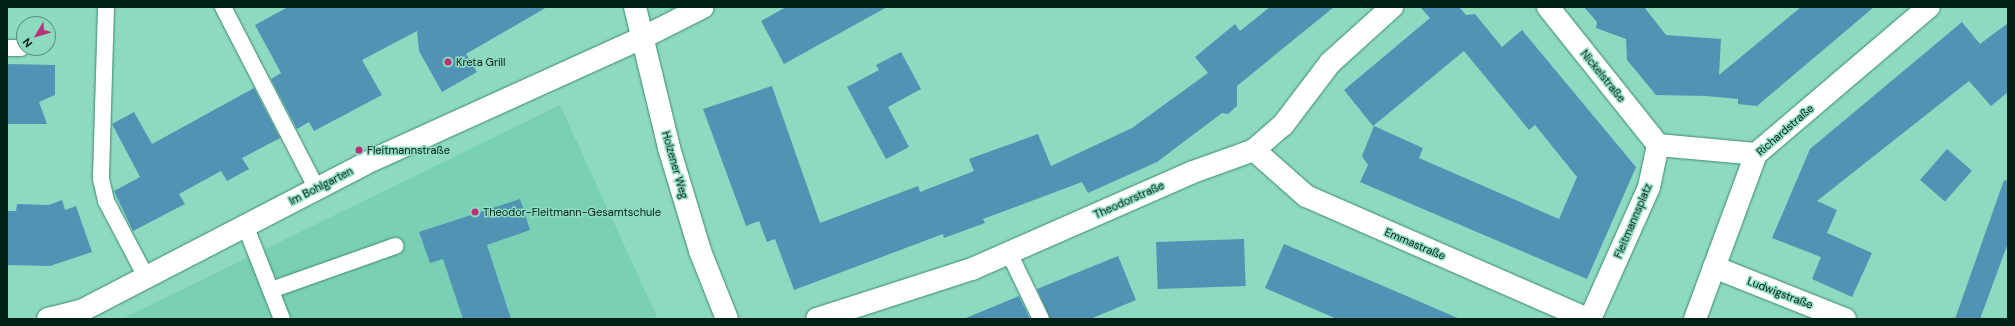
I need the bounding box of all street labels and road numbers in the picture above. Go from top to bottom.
street label: Nickelstraße [1578,47,1628,105]
street label: Richardstraße [1754,102,1816,158]
street label: Holzener Weg [659,130,691,200]
street label: Im Bohlgarten [287,164,355,208]
street label: Theodorstraße [1092,179,1166,221]
street label: Fleitmannsplatz [1611,182,1655,260]
street label: Emmastraße [1383,225,1447,263]
street label: Ludwigstraße [1745,274,1815,312]

